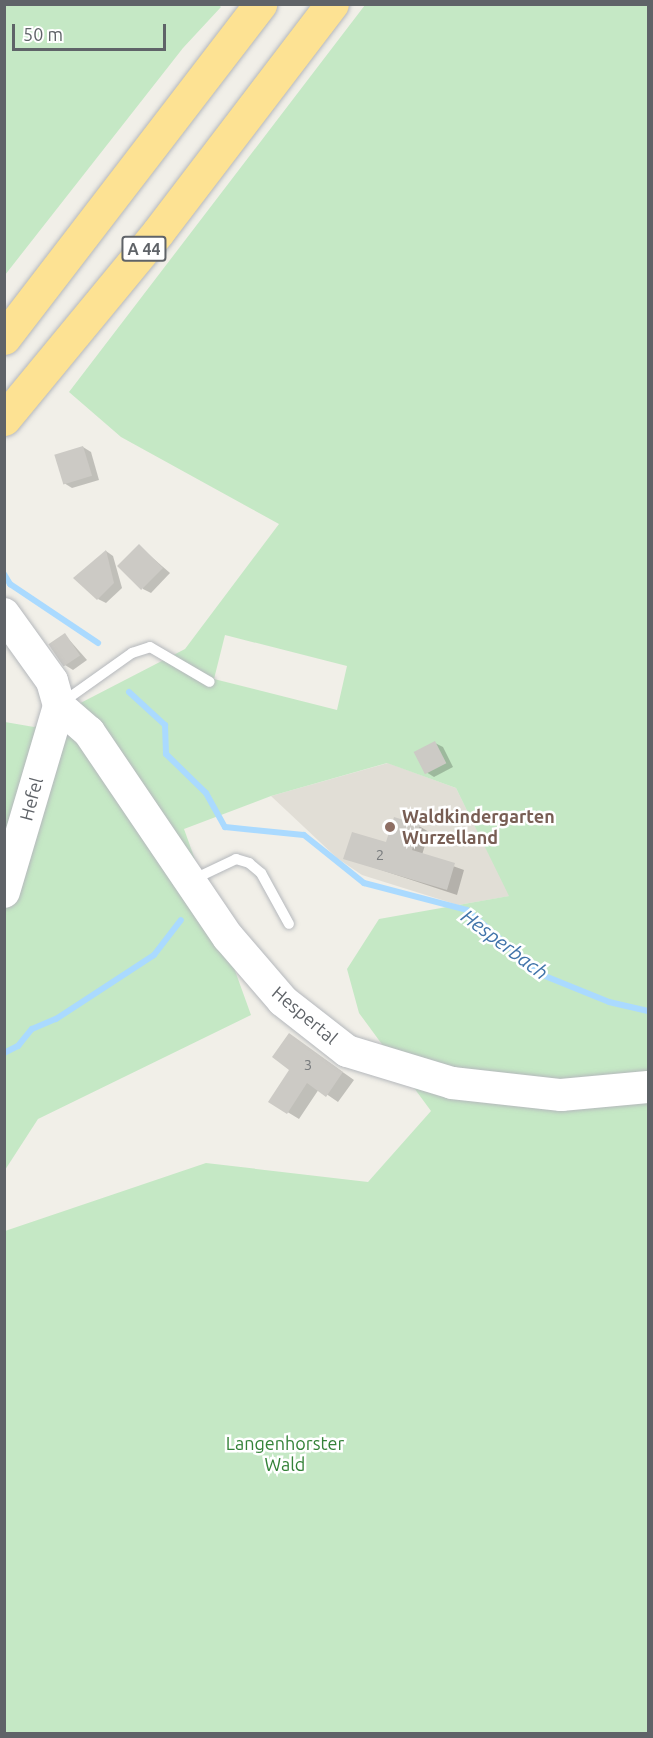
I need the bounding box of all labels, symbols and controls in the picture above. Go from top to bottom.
scale bar [15,12,170,50]
text: 50 m [23,24,63,44]
road number: A 44 [120,236,168,262]
street label: Hefel [15,775,47,823]
place label: Waldkindergarten Wurzelland [402,806,555,848]
marker: Waldkindergarten Wurzelland [383,820,397,834]
house number: 2 [376,846,384,864]
water label: Hesperbach [457,904,553,984]
street label: Hespertal [268,981,342,1049]
house number: 3 [304,1056,312,1074]
park label: Langenhorster Wald [226,1433,344,1476]

